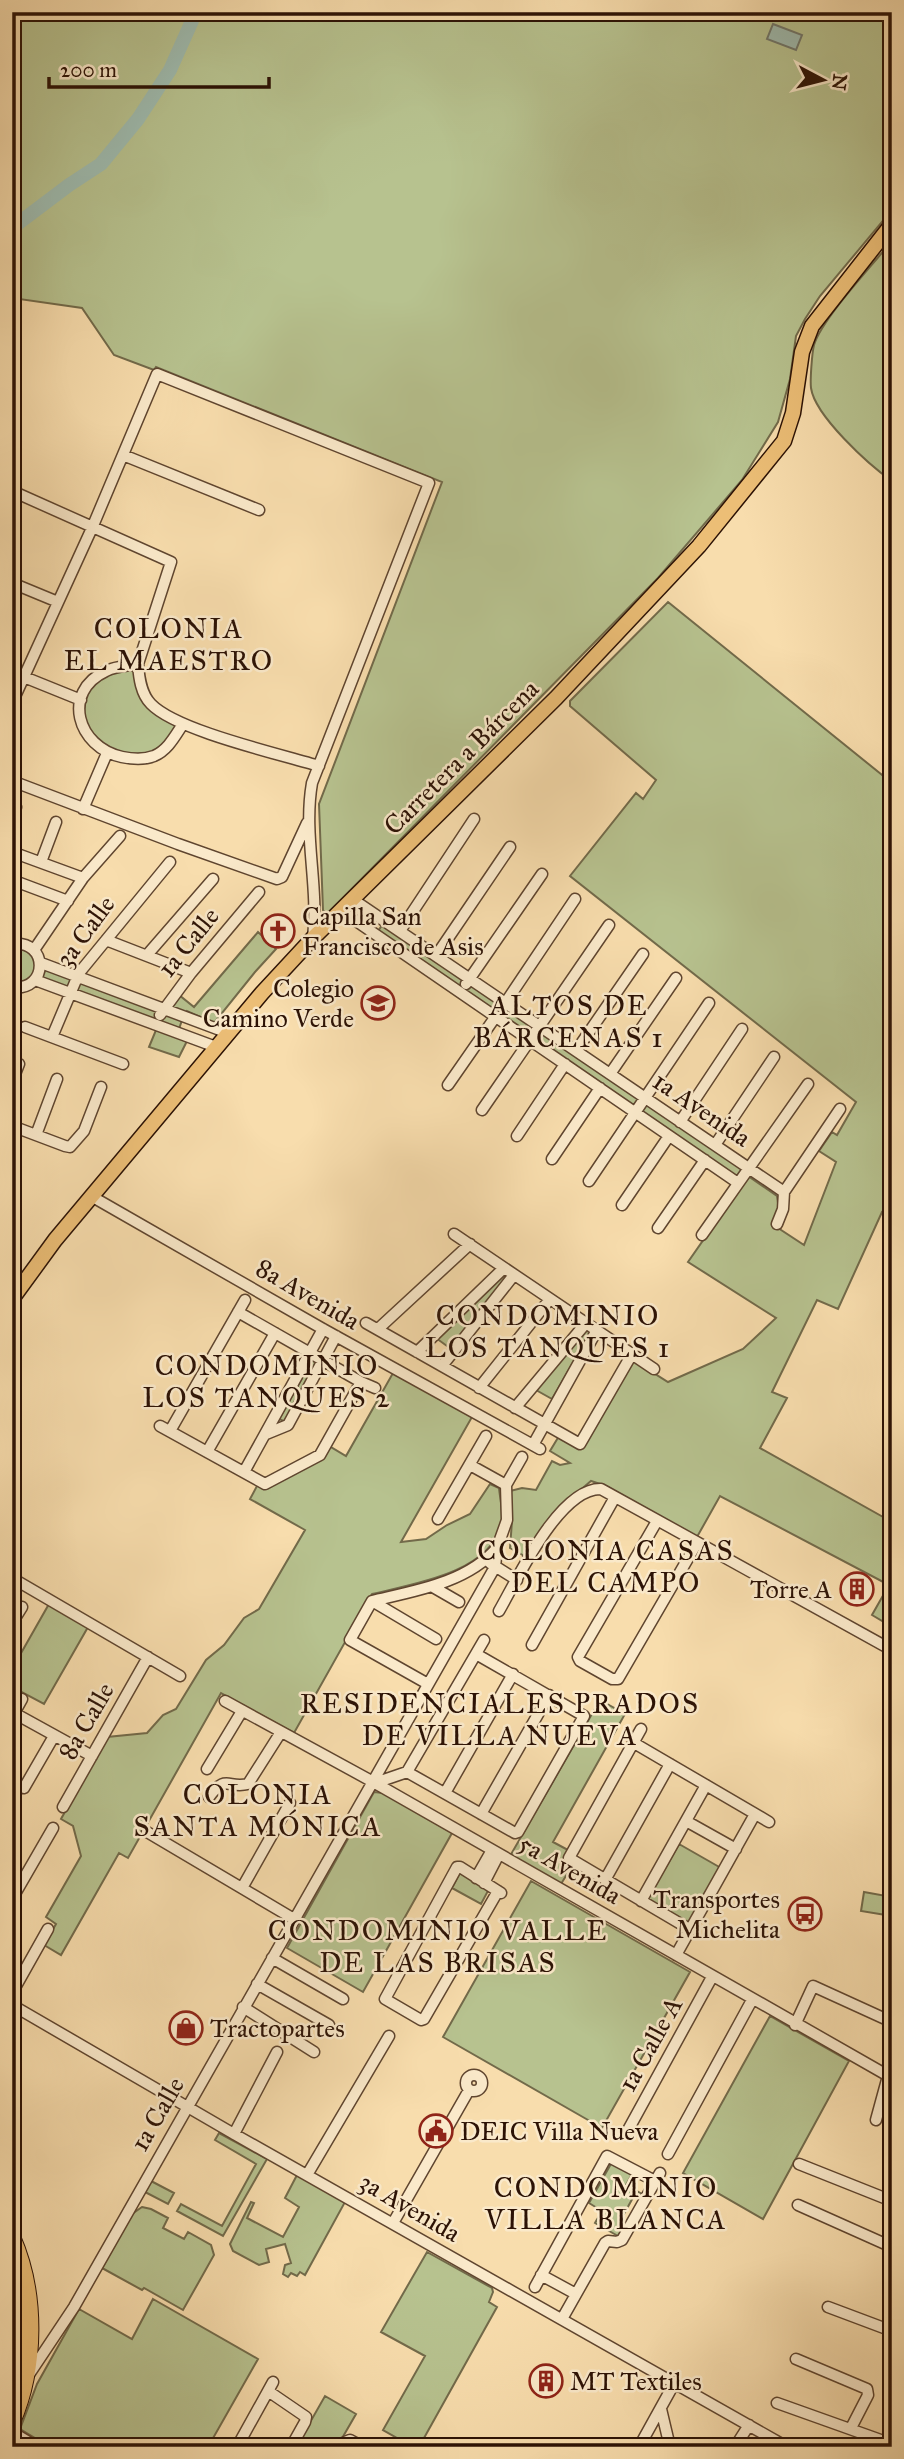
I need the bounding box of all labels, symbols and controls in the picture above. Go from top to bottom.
scale bar [49,46,270,90]
north arrow [788,46,858,116]
text: 200 m [60,57,117,83]
text: N [827,73,852,91]
district label: COLONIA EL MAESTRO [64,611,274,678]
street label: Carretera a Bárcena [377,673,545,841]
street label: 3a Calle [48,889,122,973]
place label: Capilla San Francisco de Asis [302,900,484,962]
street label: 1a Calle [150,901,226,983]
church icon: Capilla San Francisco de Asis [259,912,297,950]
place label: Colegio Camino Verde [203,972,354,1034]
school or university icon: Colegio Camino Verde [359,984,397,1022]
district label: ALTOS DE BÁRCENAS 1 [473,988,665,1055]
street label: 1a Avenida [647,1065,757,1153]
street label: 8a Avenida [250,1251,366,1337]
district label: CONDOMINIO LOS TANQUES 1 [425,1298,671,1365]
district label: CONDOMINIO LOS TANQUES 2 [143,1348,391,1415]
district label: COLONIA CASAS DEL CAMPO [477,1533,735,1600]
building icon: Torre A [838,1570,876,1608]
place label: Torre A [750,1573,832,1605]
street label: 8a Calle [51,1677,121,1765]
district label: RESIDENCIALES PRADOS DE VILLA NUEVA [300,1686,700,1753]
district label: COLONIA SANTA MÓNICA [133,1777,383,1844]
street label: 5a Avenida [513,1827,627,1911]
place label: Transportes Michelita [653,1883,780,1945]
bus stop icon: Transportes Michelita [786,1895,824,1933]
district label: CONDOMINIO VALLE DE LAS BRISAS [268,1913,608,1980]
street label: 1a Calle A [611,1991,689,2097]
shop icon: Tractopartes [167,2009,205,2047]
place label: Tractopartes [210,2012,345,2044]
street label: 1a Calle [123,2071,191,2157]
public building icon: DEIC Villa Nueva [417,2112,455,2150]
place label: DEIC Villa Nueva [460,2115,658,2147]
street label: 3a Avenida [354,2165,466,2249]
district label: CONDOMINIO VILLA BLANCA [484,2170,727,2237]
building icon: MT Textiles [527,2362,565,2400]
place label: MT Textiles [570,2365,702,2397]

